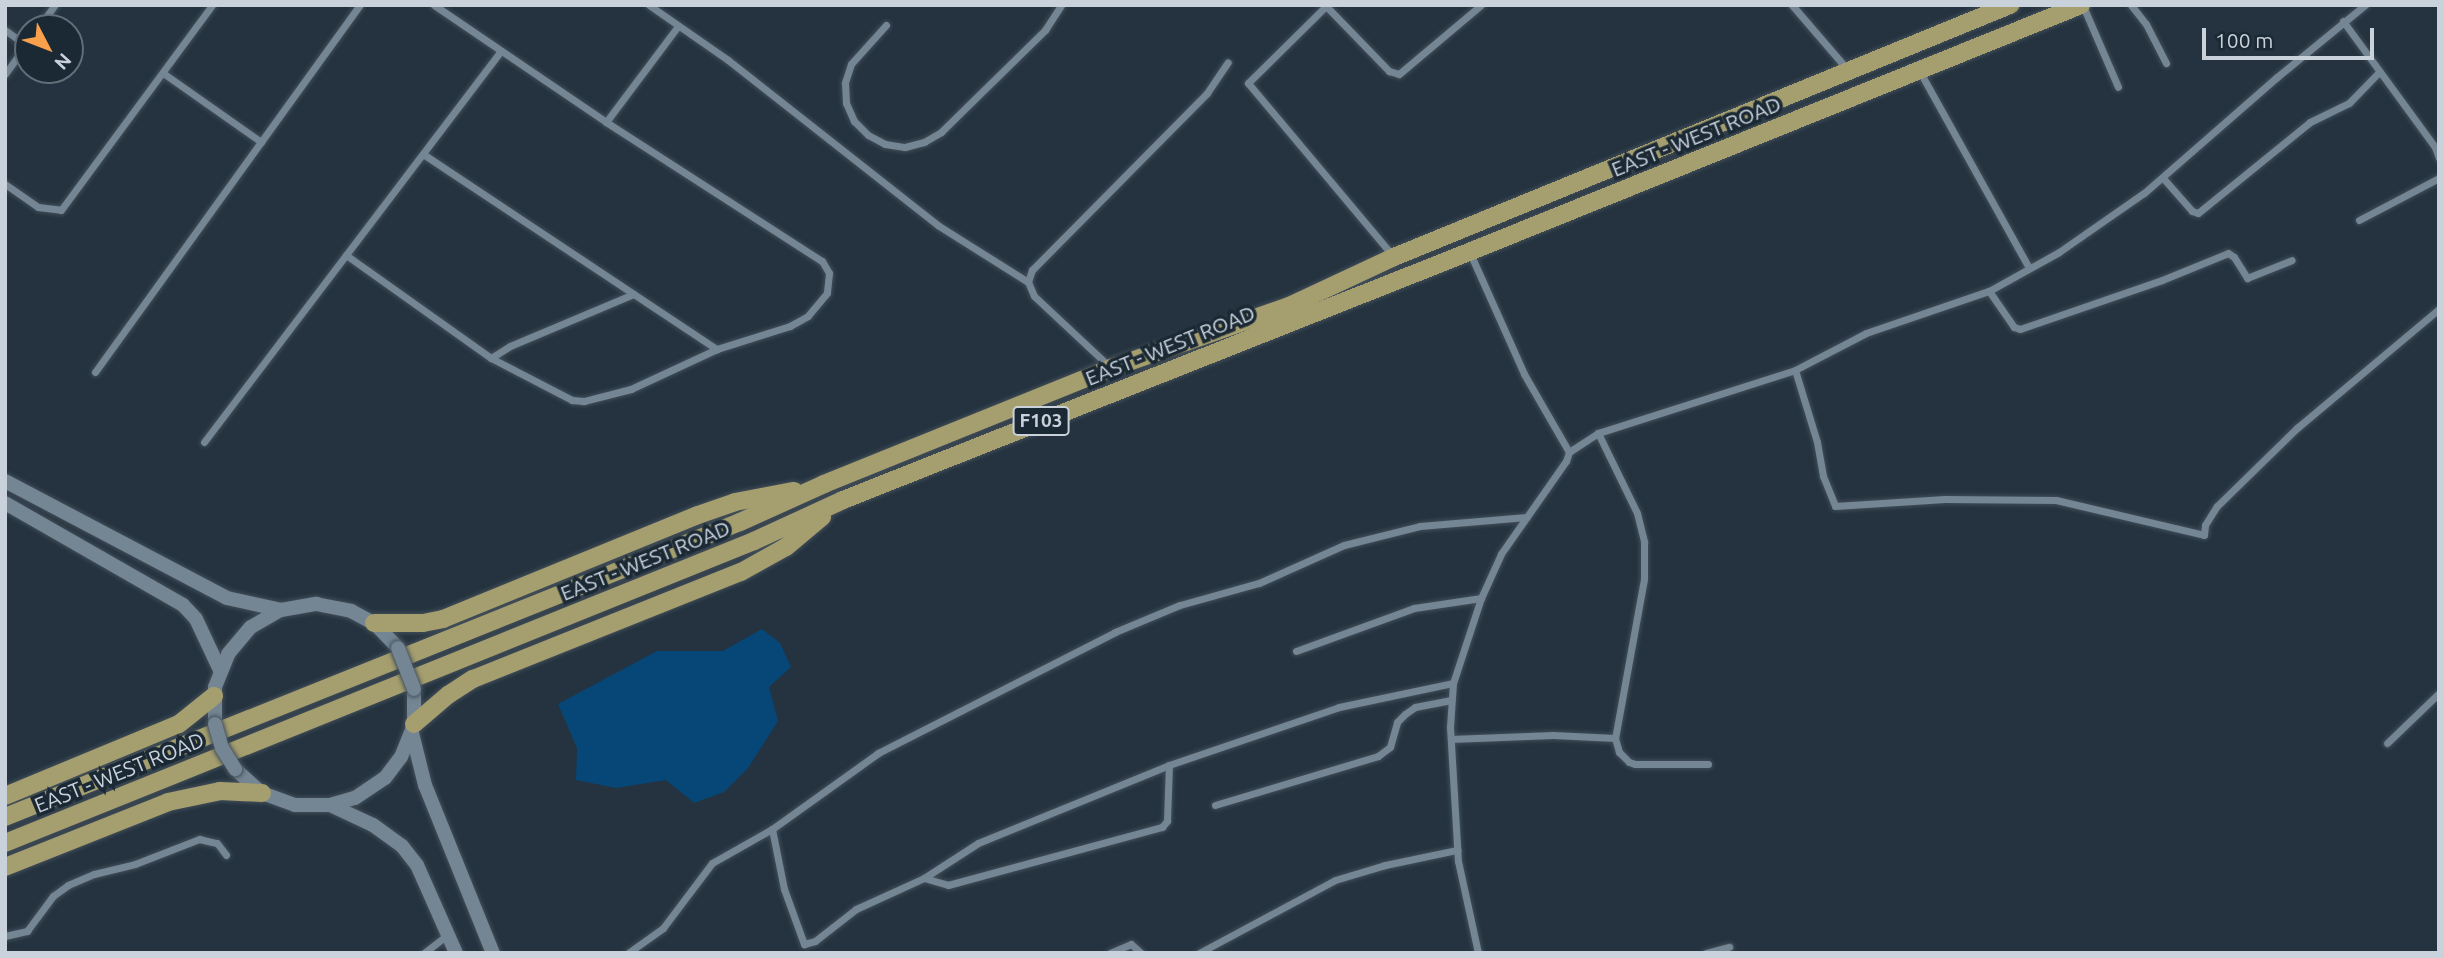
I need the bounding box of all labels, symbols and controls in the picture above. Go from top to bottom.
north arrow [14,14,84,84]
scale bar [2206,14,2378,58]
text: 100 m [2215,28,2273,52]
text: N [50,49,76,74]
street label: EAST - WEST ROAD [1608,90,1784,182]
street label: EAST - WEST ROAD [1082,299,1258,391]
road number: F103 [1011,406,1071,436]
street label: EAST - WEST ROAD [557,514,733,606]
street label: EAST - WEST ROAD [31,726,207,818]

